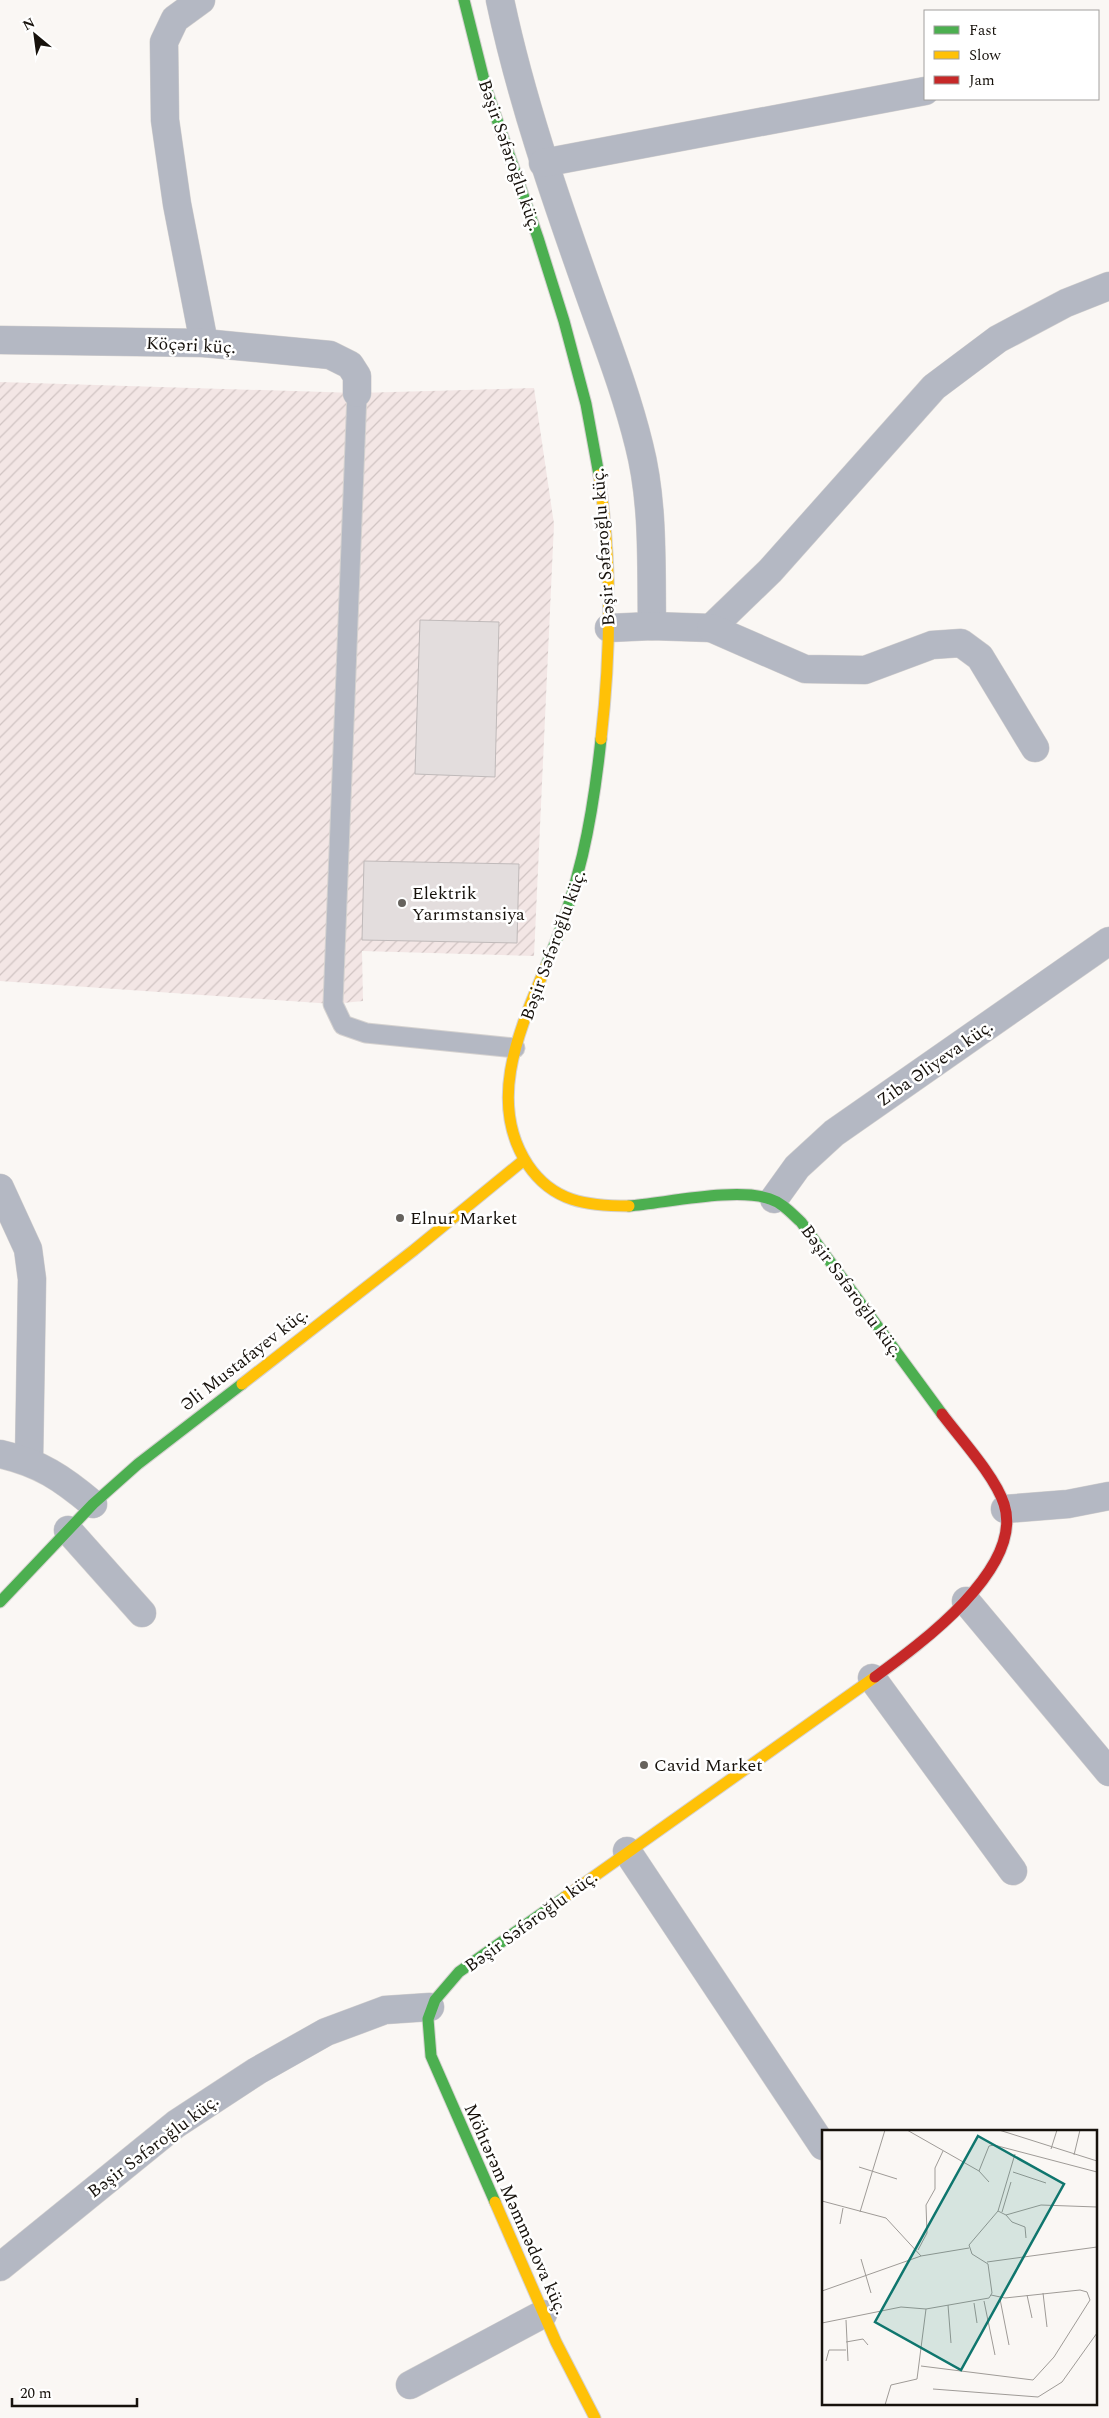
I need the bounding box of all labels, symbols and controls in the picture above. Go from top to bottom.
north arrow [10,10,60,60]
legend [924,10,1099,100]
text: N [19,12,39,36]
text: Fast [969,19,997,42]
text: Slow [969,44,1001,67]
text: Jam [969,69,995,92]
street label: Bəşir Səfəroğlu küç. [471,76,548,235]
street label: Köçəri küç. [145,330,237,361]
street label: Bəşir Səfəroğlu küç. [584,467,622,627]
street label: Bəşir Səfəroğlu küç. [514,866,593,1024]
place label: Elektrik Yarımstansiya [412,880,525,928]
marker: Elektrik Yarımstansiya [396,897,408,909]
street label: Ziba Əliyeva küç. [872,1013,999,1114]
place label: Elnur Market [410,1205,517,1232]
marker: Elnur Market [394,1212,406,1224]
street label: Bəşir Səfəroğlu küç. [794,1219,909,1363]
street label: Əli Mustafayev küç. [174,1301,314,1418]
place label: Cavid Market [654,1752,763,1779]
marker: Cavid Market [638,1759,650,1771]
street label: Bəşir Səfəroğlu küç. [459,1864,603,1979]
street label: Bəşir Səfəroğlu küç. [82,2088,225,2205]
street label: Möhtərəm Məmmədova küç. [457,2099,574,2319]
inset map [822,2130,1096,2406]
scale bar [12,2376,138,2408]
text: 20 m [20,2382,52,2405]

